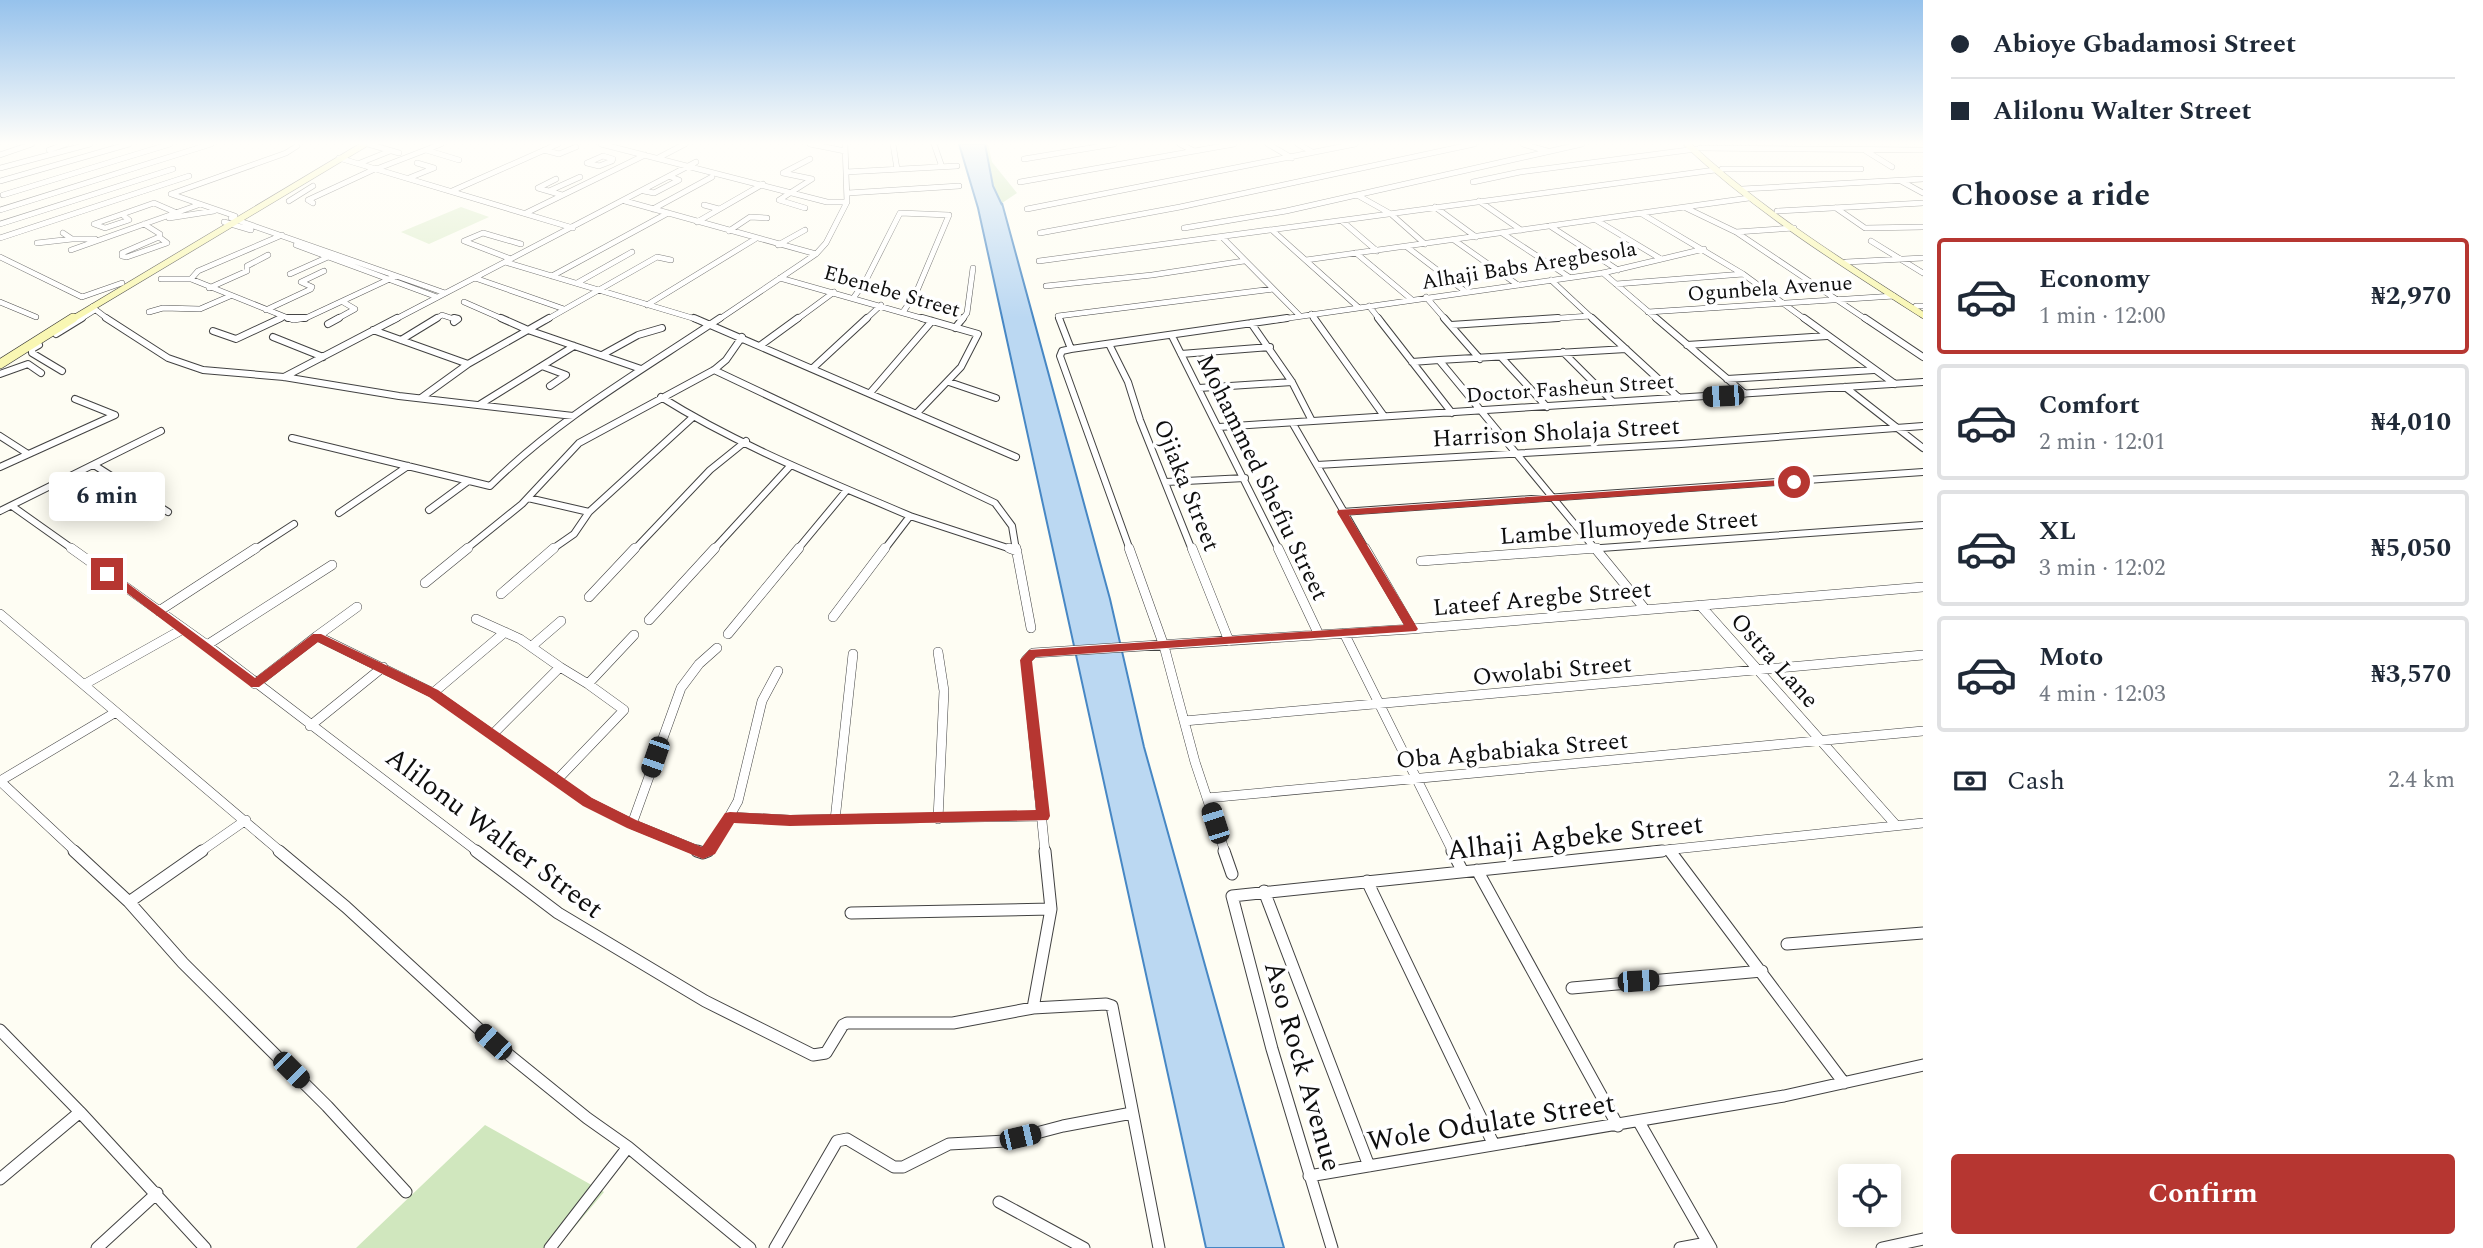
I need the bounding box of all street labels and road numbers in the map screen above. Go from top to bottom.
street label: Alhaji Babs Aregbesola [1419,233,1640,299]
street label: Ebenebe Street [820,257,964,327]
street label: Ogunbela Avenue [1687,267,1854,311]
street label: Mohammed Shefiu Street [1187,348,1338,607]
street label: Doctor Fasheun Street [1465,366,1675,412]
street label: Harrison Sholaja Street [1431,409,1681,457]
street label: Ojiaka Street [1143,414,1229,557]
street label: Lambe Ilumoyede Street [1499,501,1760,555]
street label: Lateef Aregbe Street [1431,572,1653,626]
street label: Ostra Lane [1721,605,1827,717]
street label: Owolabi Street [1471,646,1633,696]
street label: Oba Agbabiaka Street [1395,723,1630,779]
street label: Alilonu Walter Street [376,737,612,930]
street label: Alhaji Agbeke Street [1445,803,1706,872]
street label: Aso Rock Avenue [1252,956,1353,1177]
street label: Wole Odulate Street [1364,1082,1618,1163]

